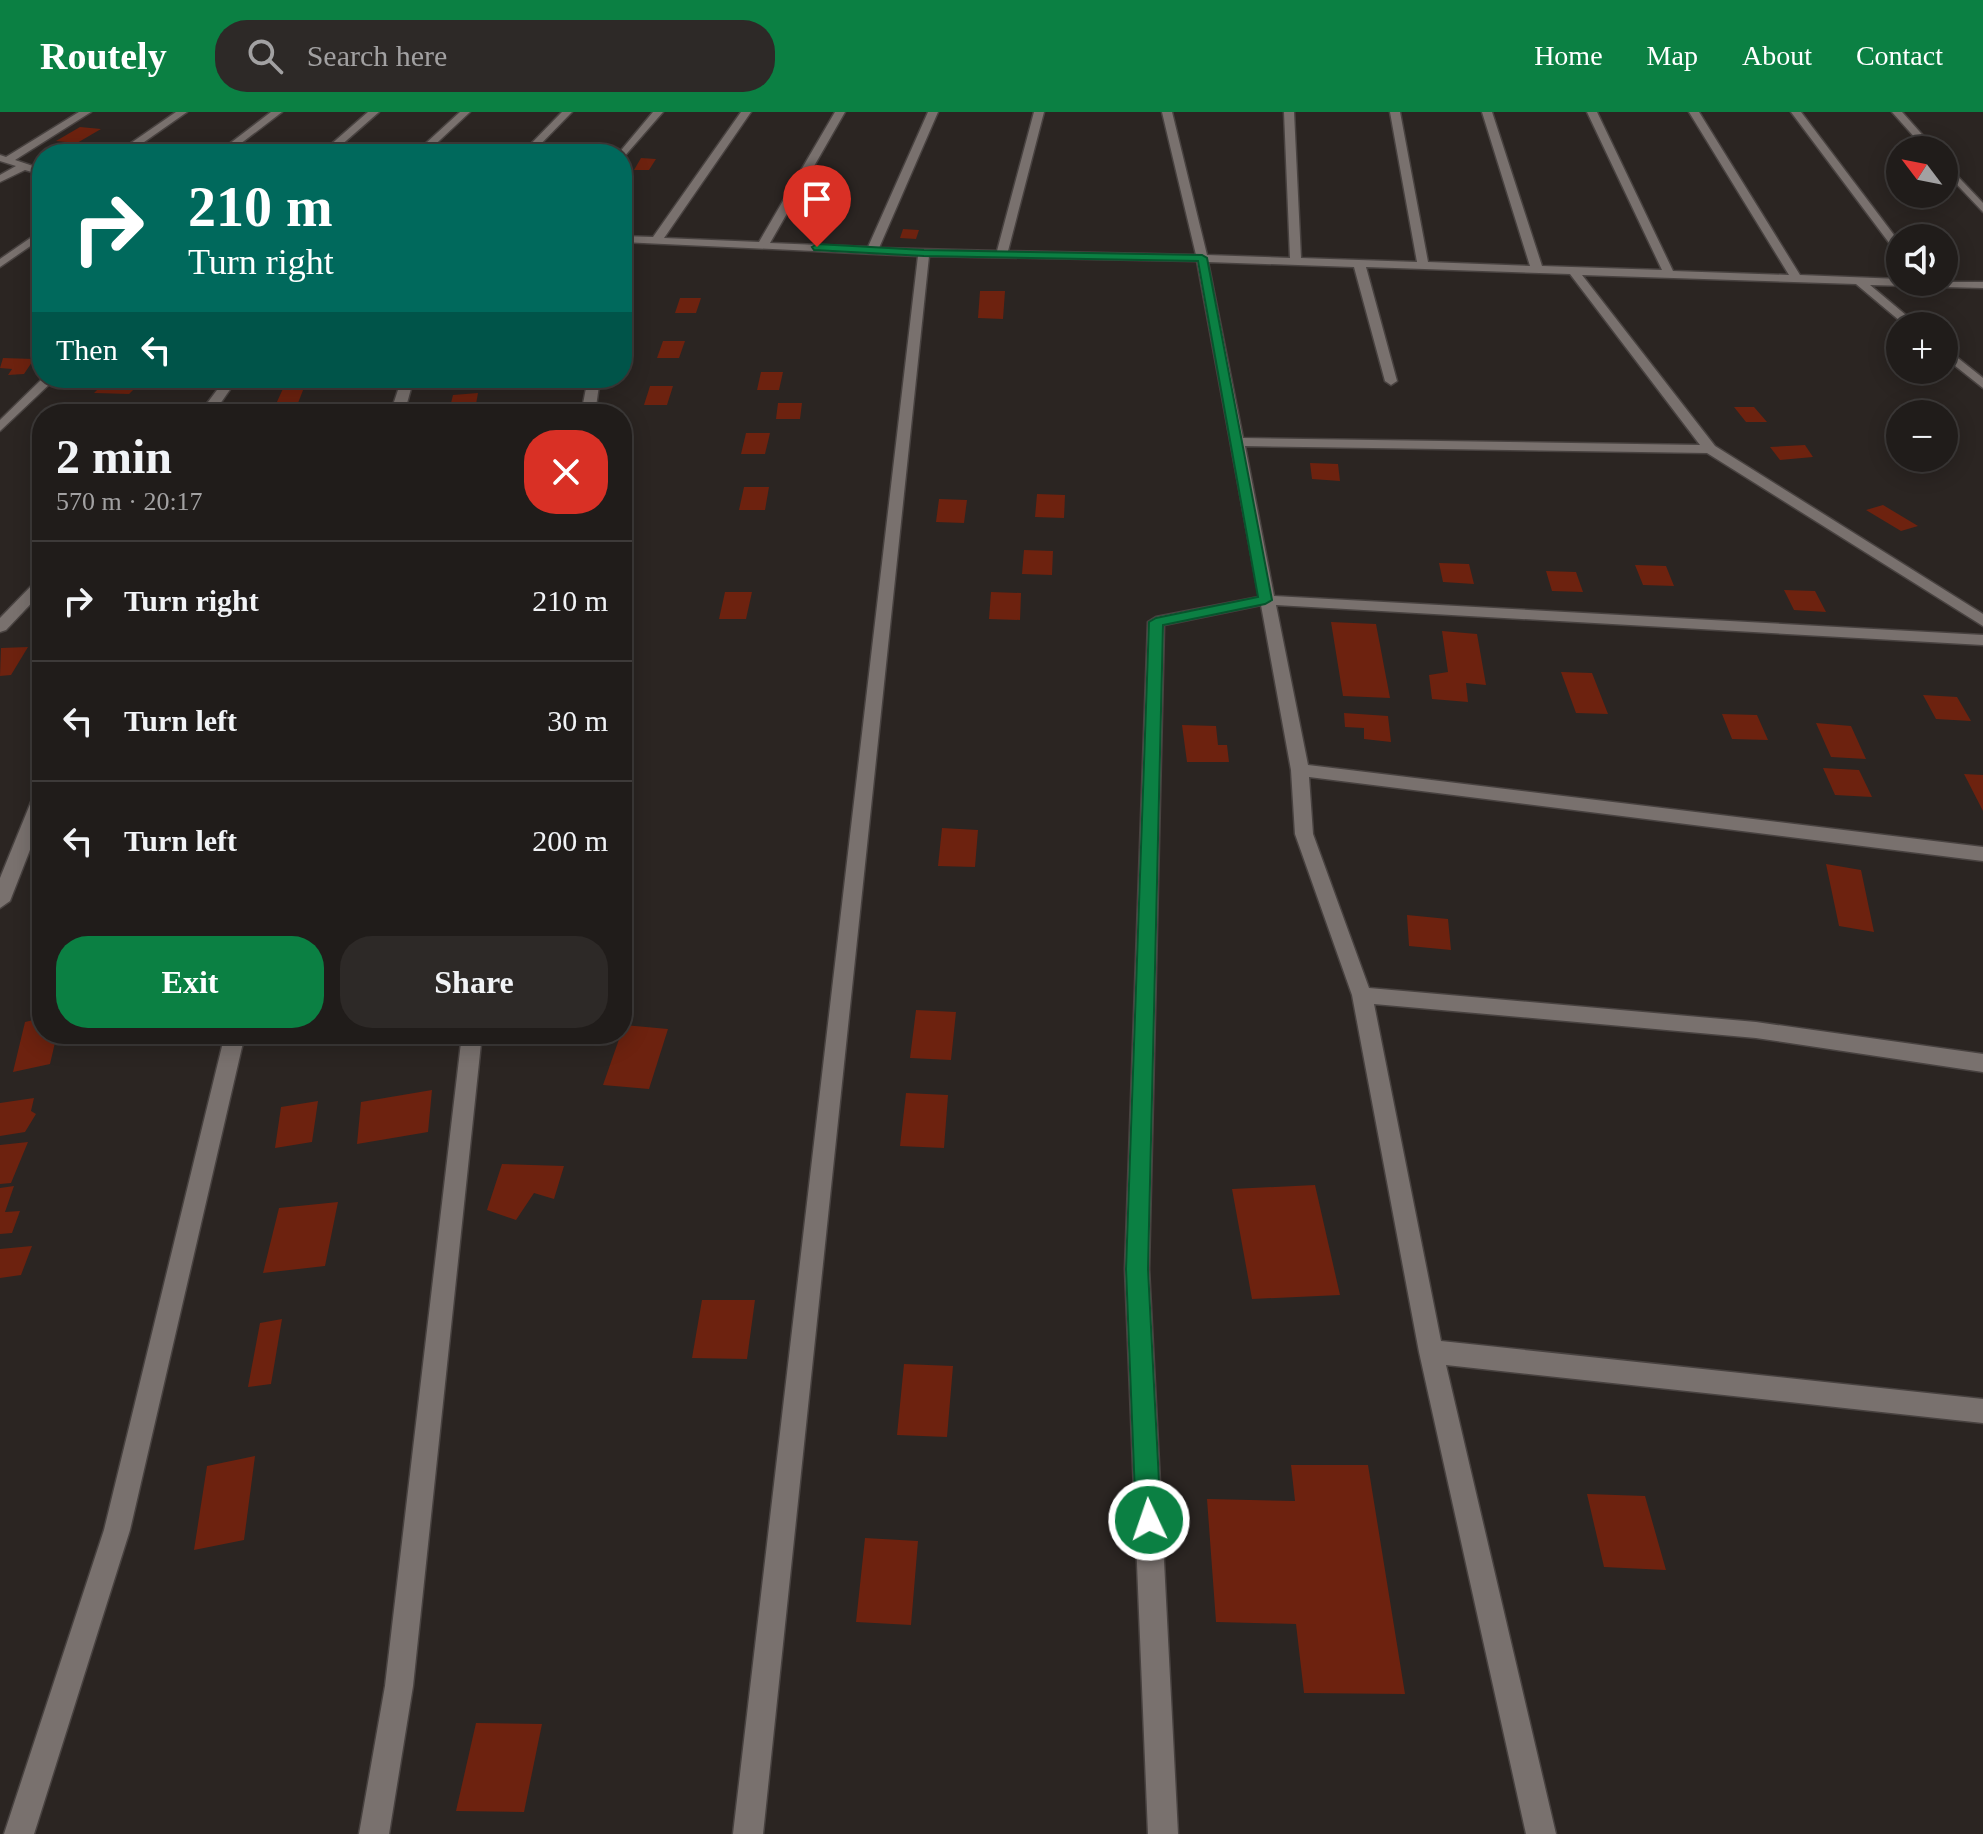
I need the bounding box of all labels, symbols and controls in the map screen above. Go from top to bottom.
search box [215,20,775,92]
icon: search [243,34,287,78]
text: Routely [40,35,167,77]
text: Search here [307,39,447,72]
text: Home [1534,40,1603,71]
text: Map [1647,40,1698,71]
text: About [1742,40,1812,71]
text: Contact [1856,40,1943,71]
north arrow [1886,136,1958,208]
map controls [1886,136,1958,472]
pin [783,165,851,247]
icon: right [56,176,160,280]
text: 210 m [188,176,333,238]
icon: arrive [795,177,839,221]
button: sound [1886,224,1958,296]
text: Turn right [188,242,334,282]
button: + [1886,312,1958,384]
icon: left [134,328,178,372]
text: Then [56,333,118,366]
button: − [1886,400,1958,472]
text: 2 min [56,430,172,483]
button: close [524,430,608,514]
text: 570 m · 20:17 [56,487,203,516]
icon: right [56,579,100,623]
text: Turn right [124,584,259,617]
text: 210 m [532,584,608,617]
icon: left [56,699,100,743]
text: Turn left [124,704,237,737]
text: 30 m [547,704,608,737]
icon: left [56,819,100,863]
text: Turn left [124,824,237,857]
text: 200 m [532,824,608,857]
button: Exit [56,936,324,1028]
button: Share [340,936,608,1028]
position arrow [1107,1478,1191,1562]

